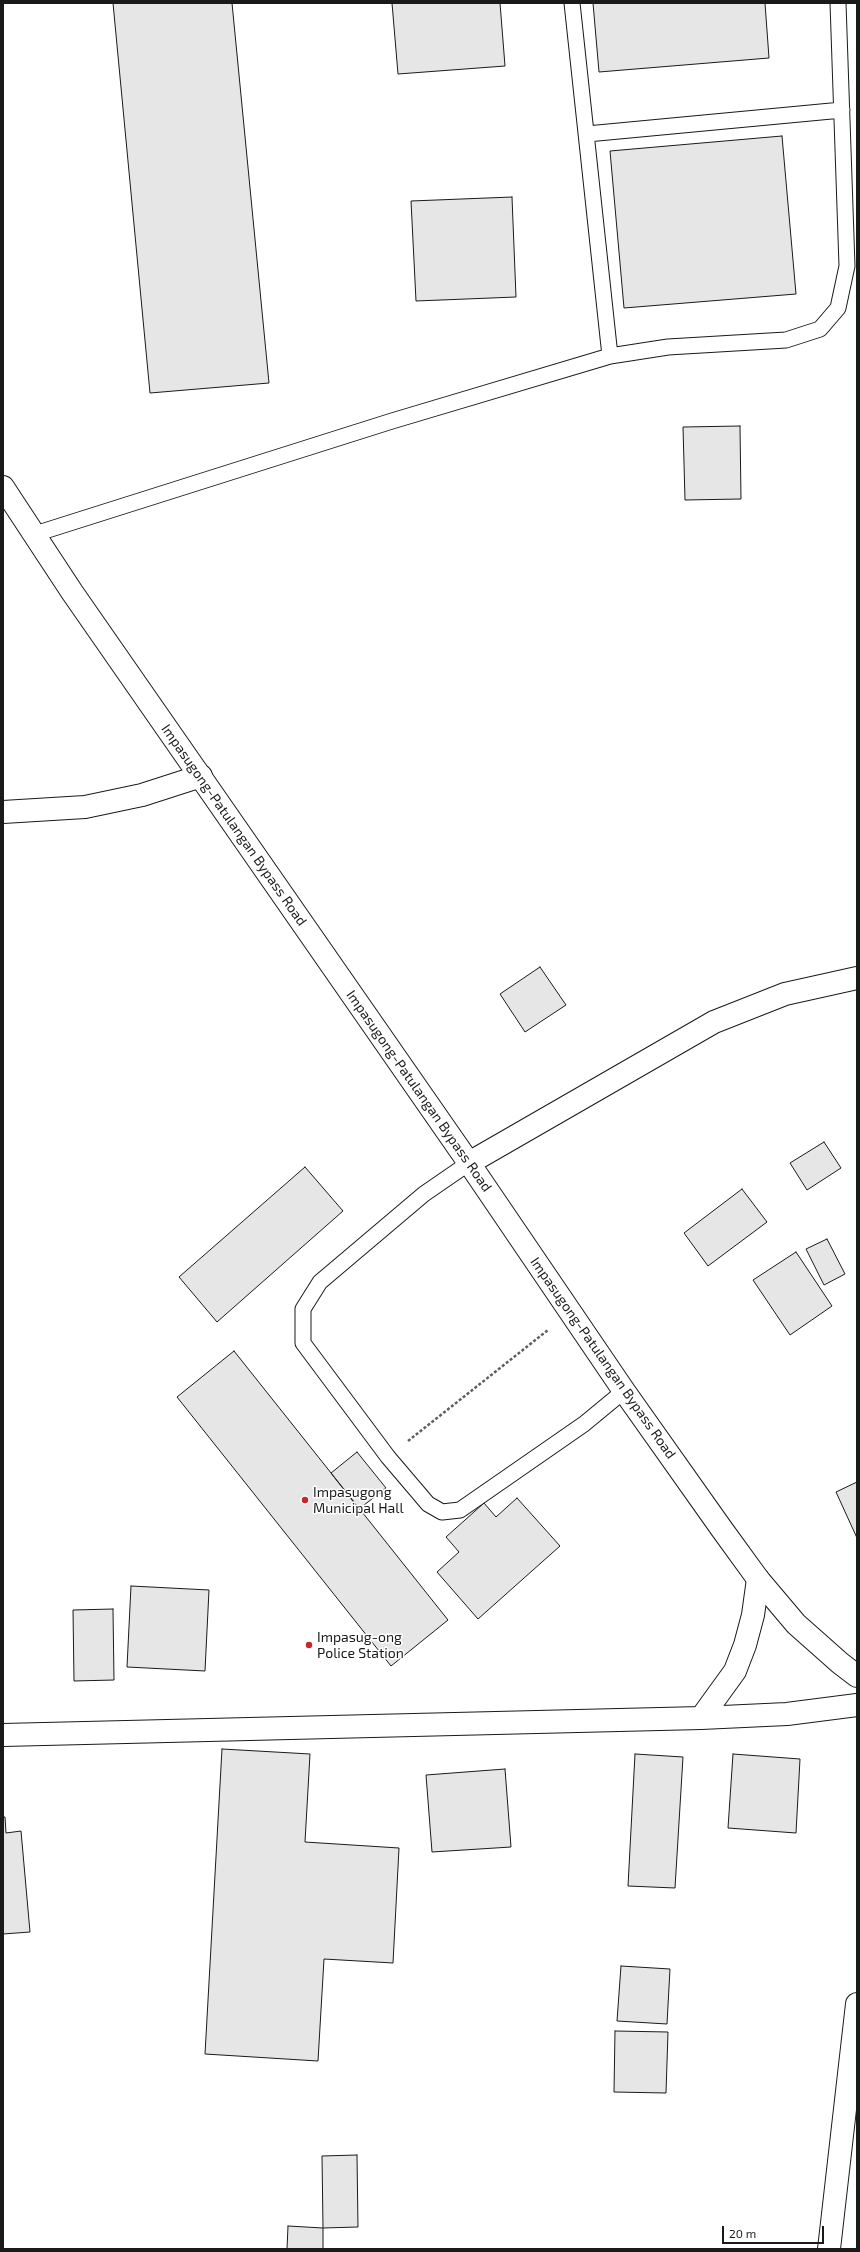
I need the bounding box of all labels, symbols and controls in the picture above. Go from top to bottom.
street label: Impasugong-Patulangan Bypass Road [158,721,310,929]
street label: Impasugong-Patulangan Bypass Road [343,987,495,1195]
street label: Impasugong-Patulangan Bypass Road [527,1254,679,1462]
place label: Impasugong Municipal Hall [313,1484,404,1516]
marker: Impasugong Municipal Hall [300,1495,310,1505]
place label: Impasug-ong Police Station [317,1629,404,1662]
marker: Impasug-ong Police Station [304,1640,314,1650]
scale bar [724,2218,826,2244]
text: 20 m [729,2226,756,2240]

